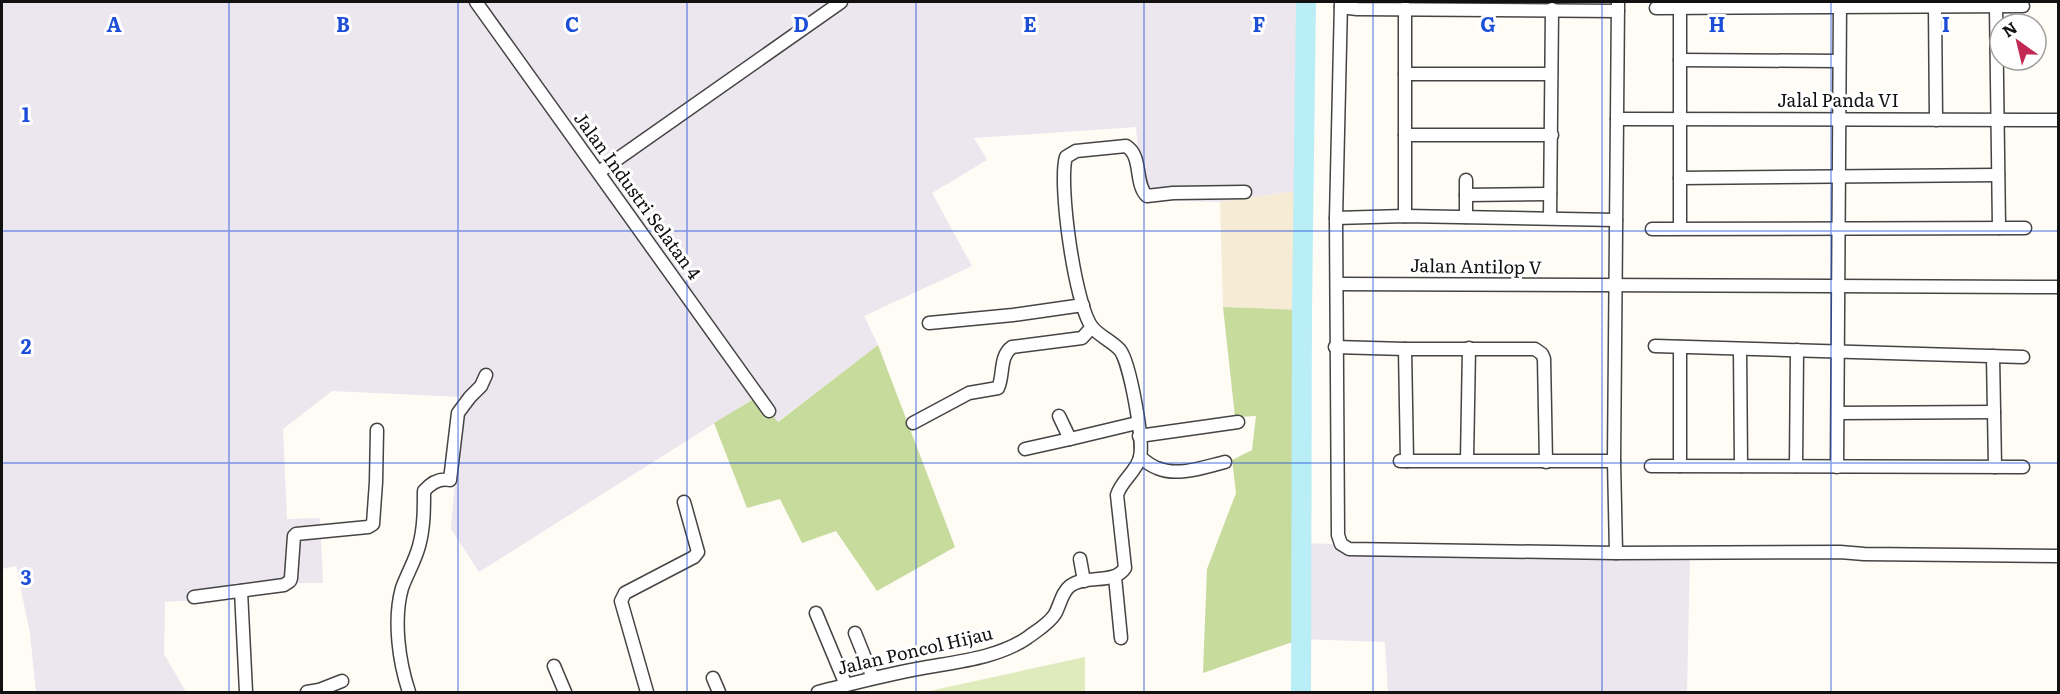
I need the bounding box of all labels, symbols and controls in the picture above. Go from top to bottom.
text: A [106,8,122,38]
text: B [336,8,350,38]
text: C [565,8,579,38]
text: D [793,8,809,38]
text: E [1023,8,1037,38]
text: F [1253,8,1266,38]
text: G [1480,8,1496,38]
text: H [1709,8,1725,38]
text: I [1942,8,1950,38]
north arrow [1988,12,2048,72]
text: N [1997,15,2021,42]
street label: Jalal Panda VI [1777,86,1899,113]
text: 1 [22,98,30,128]
street label: Jalan Industri Selatan 4 [568,106,708,285]
street label: Jalan Antilop V [1410,251,1542,280]
text: 2 [21,330,32,360]
text: 3 [20,561,32,591]
street label: Jalan Poncol Hijau [834,619,995,681]

